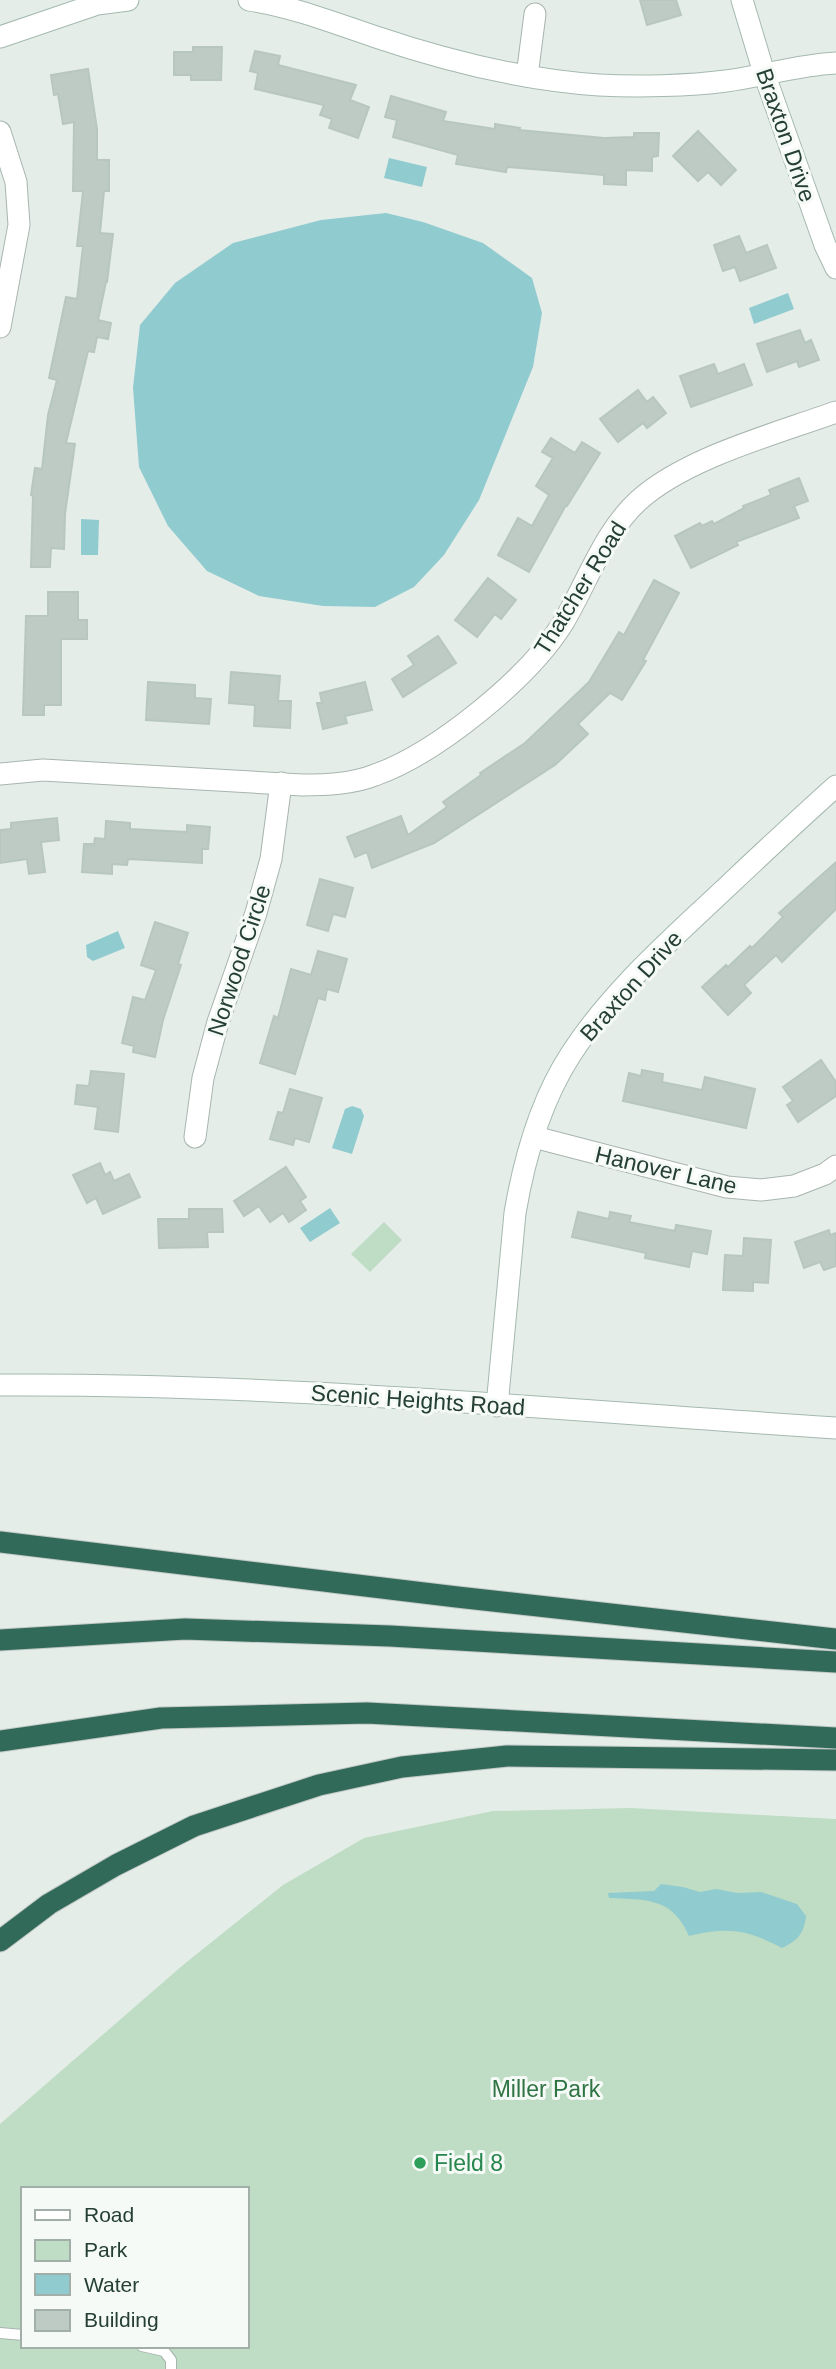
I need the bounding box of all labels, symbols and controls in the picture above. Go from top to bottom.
street label: Braxton Drive [751,65,821,205]
street label: Thatcher Road [529,517,631,659]
street label: Norwood Circle [202,881,276,1039]
street label: Braxton Drive [575,926,687,1046]
street label: Hanover Lane [593,1141,739,1199]
street label: Scenic Heights Road [310,1380,526,1420]
park label: Miller Park [492,2076,601,2102]
place label: Field 8 [434,2150,503,2176]
marker: Field 8 [412,2155,428,2171]
legend [21,2187,248,2348]
text: Road [84,2203,134,2226]
text: Park [84,2238,128,2261]
text: Water [84,2273,139,2296]
text: Building [84,2308,159,2331]

